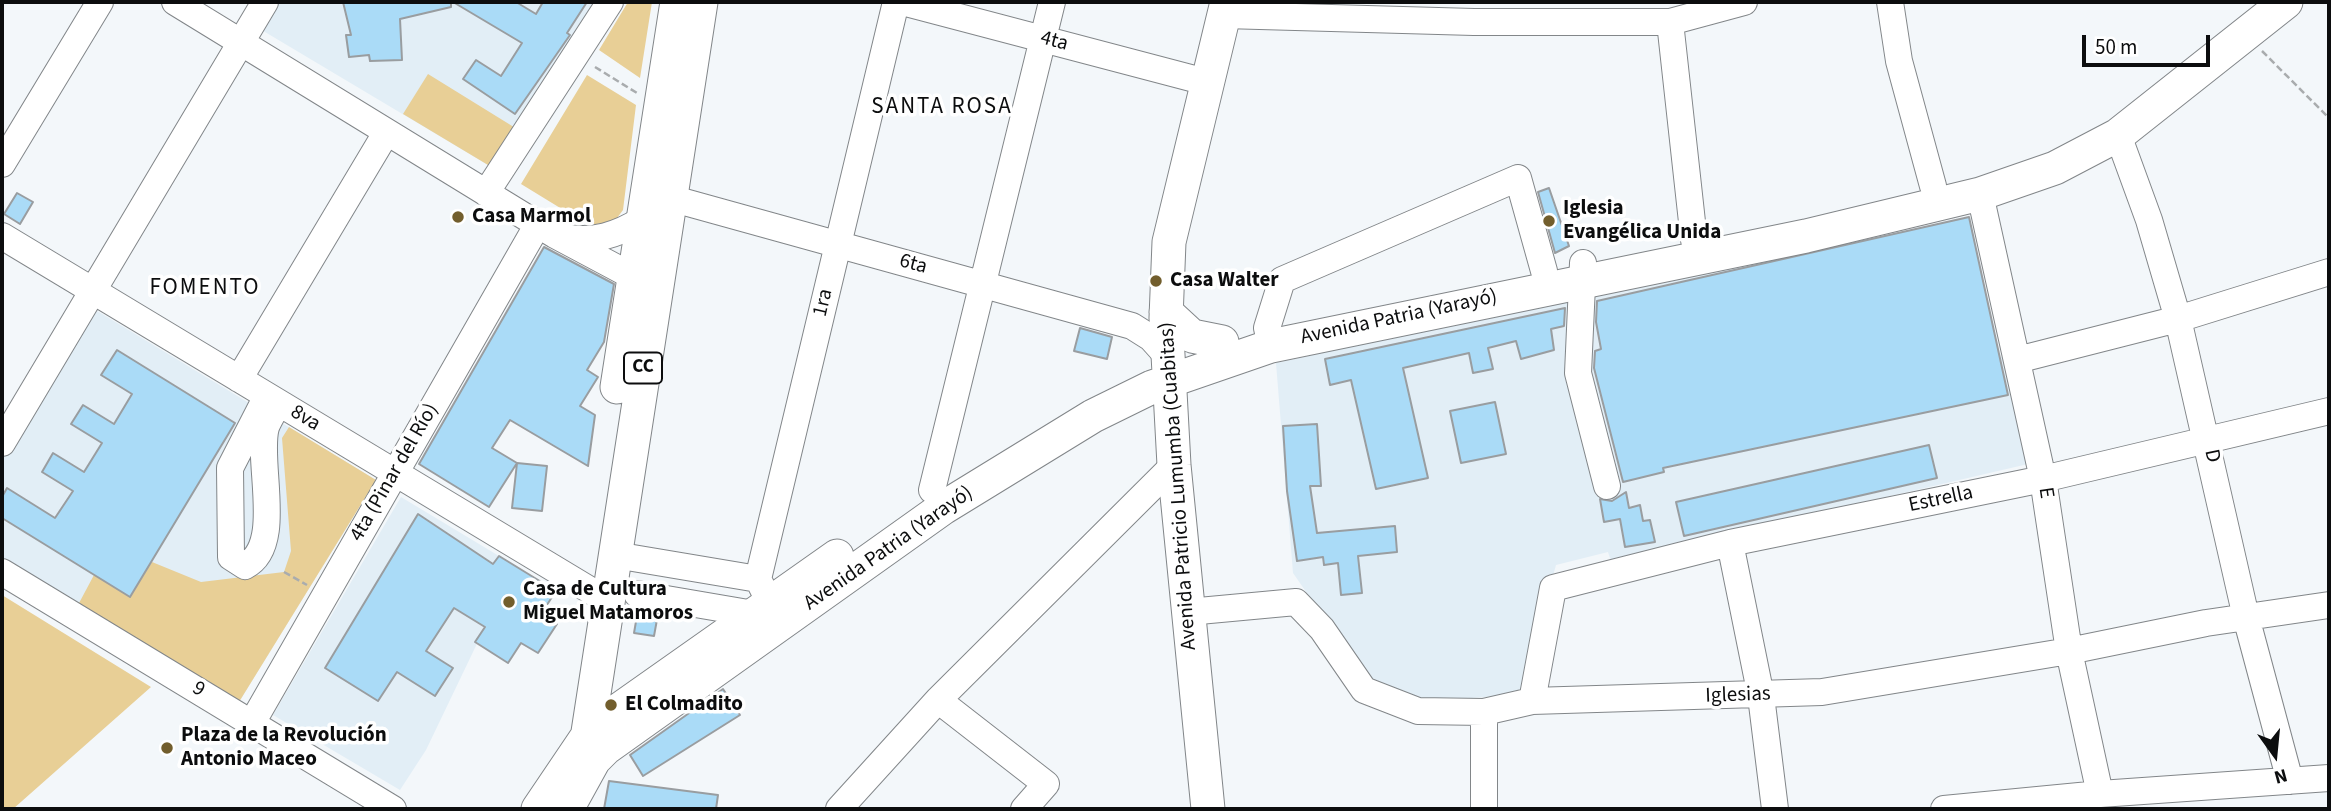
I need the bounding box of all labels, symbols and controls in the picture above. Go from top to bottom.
scale bar [2086,21,2214,65]
street label: 4ta [1037,26,1071,58]
text: 50 m [2095,32,2137,62]
district label: SANTA ROSA [873,94,1011,122]
place label: Iglesia Evangélica Unida [1563,196,1721,246]
place label: Casa Marmol [472,204,591,230]
marker: Casa Marmol [450,209,466,225]
marker: Iglesia Evangélica Unida [1541,213,1557,229]
street label: 6ta [896,249,930,281]
place label: Casa Walter [1170,268,1279,294]
marker: Casa Walter [1148,273,1164,289]
district label: FOMENTO [150,275,260,303]
street label: Avenida Patria (Yarayó) [1298,285,1500,351]
street label: 1ra [809,287,839,319]
street label: Avenida Patricio Lumumba (Cuabitas) [1155,321,1203,651]
road number: CC [624,352,662,384]
street label: 4ta (Pinar del Río) [345,399,445,547]
street label: 8va [285,400,325,438]
street label: D [2197,447,2225,465]
street label: Avenida Patria (Yarayó) [800,481,978,617]
street label: Estrella [1906,481,1976,519]
street label: E [2032,486,2058,500]
place label: Casa de Cultura Miguel Matamoros [523,577,693,627]
marker: Casa de Cultura Miguel Matamoros [501,594,517,610]
street label: 9 [187,677,209,703]
street label: Iglesias [1705,682,1771,710]
place label: El Colmadito [625,692,743,718]
marker: El Colmadito [603,697,619,713]
north arrow [2240,720,2310,790]
place label: Plaza de la Revolución Antonio Maceo [181,723,387,773]
marker: Plaza de la Revolución Antonio Maceo [159,740,175,756]
text: N [2271,761,2290,790]

